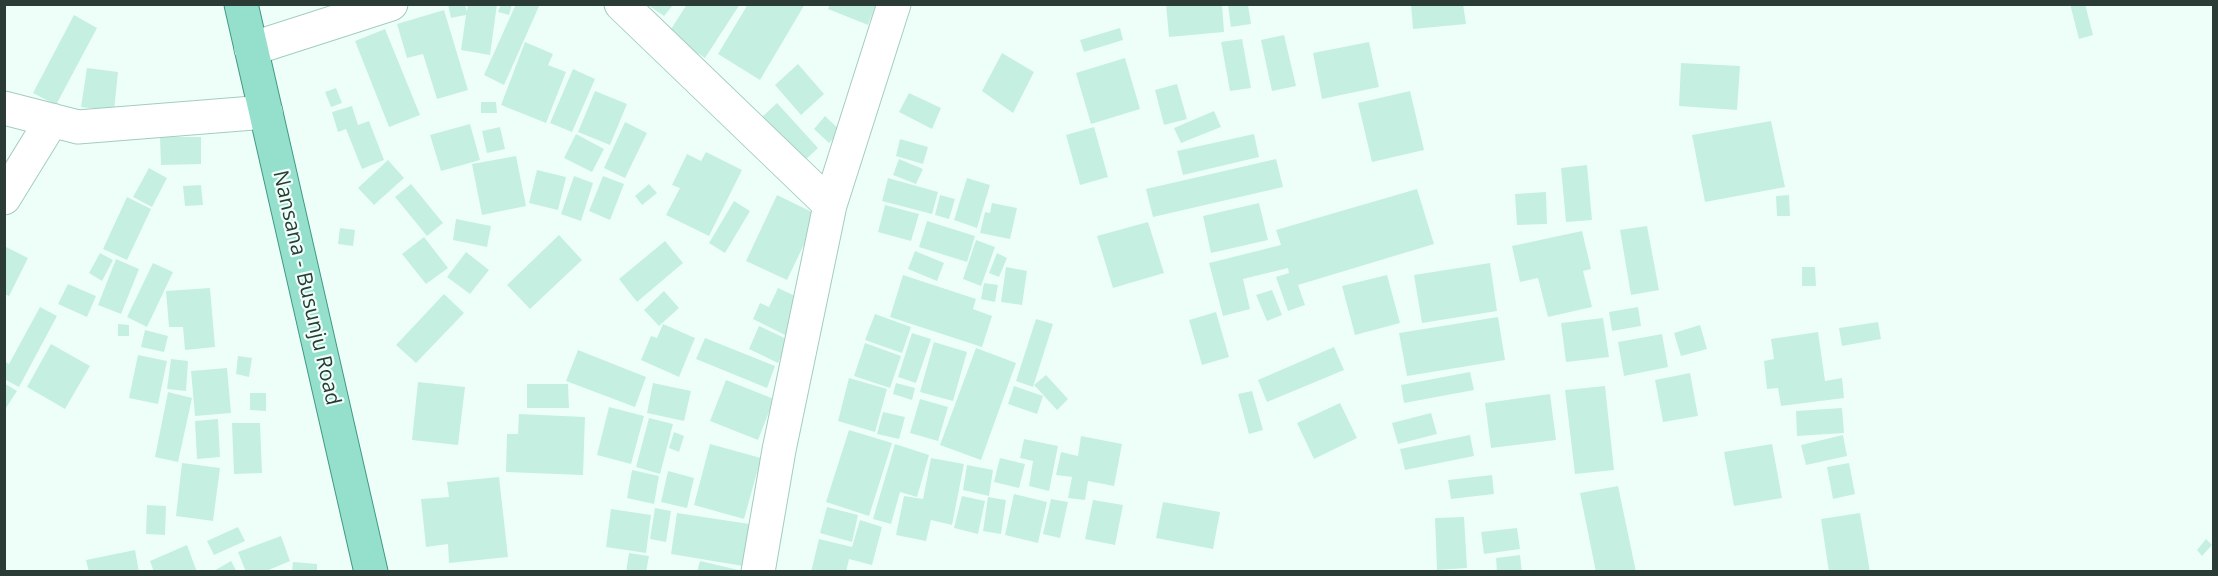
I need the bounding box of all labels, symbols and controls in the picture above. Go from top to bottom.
street label: Nansana - Busunju Road [267,168,345,408]

